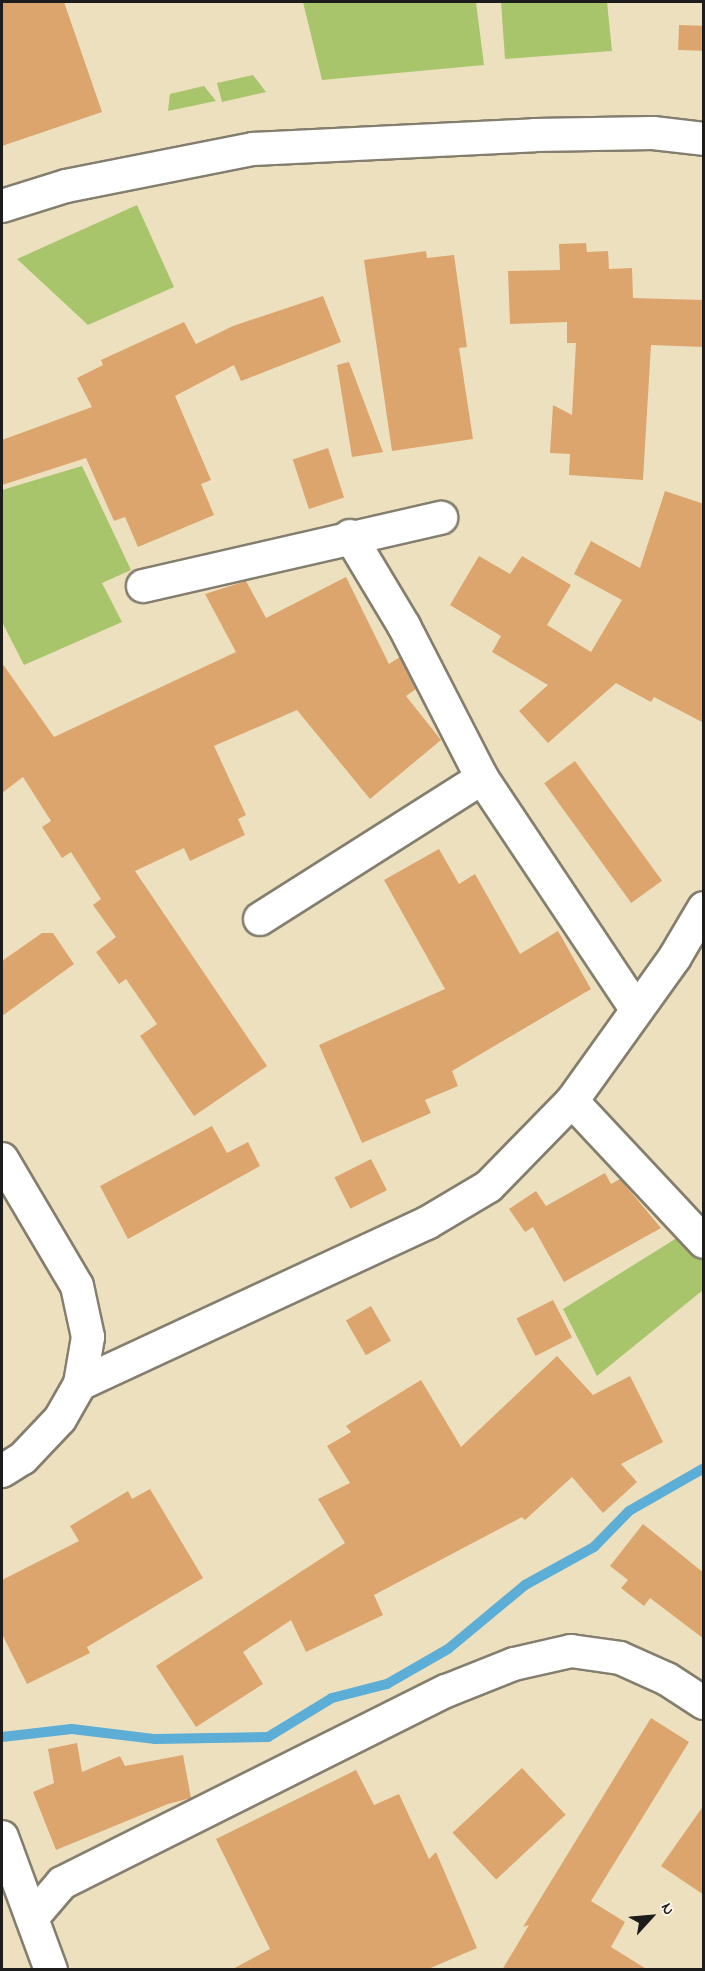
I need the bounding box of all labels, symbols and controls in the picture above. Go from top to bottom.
north arrow [621,1887,681,1947]
text: N [654,1899,680,1919]

